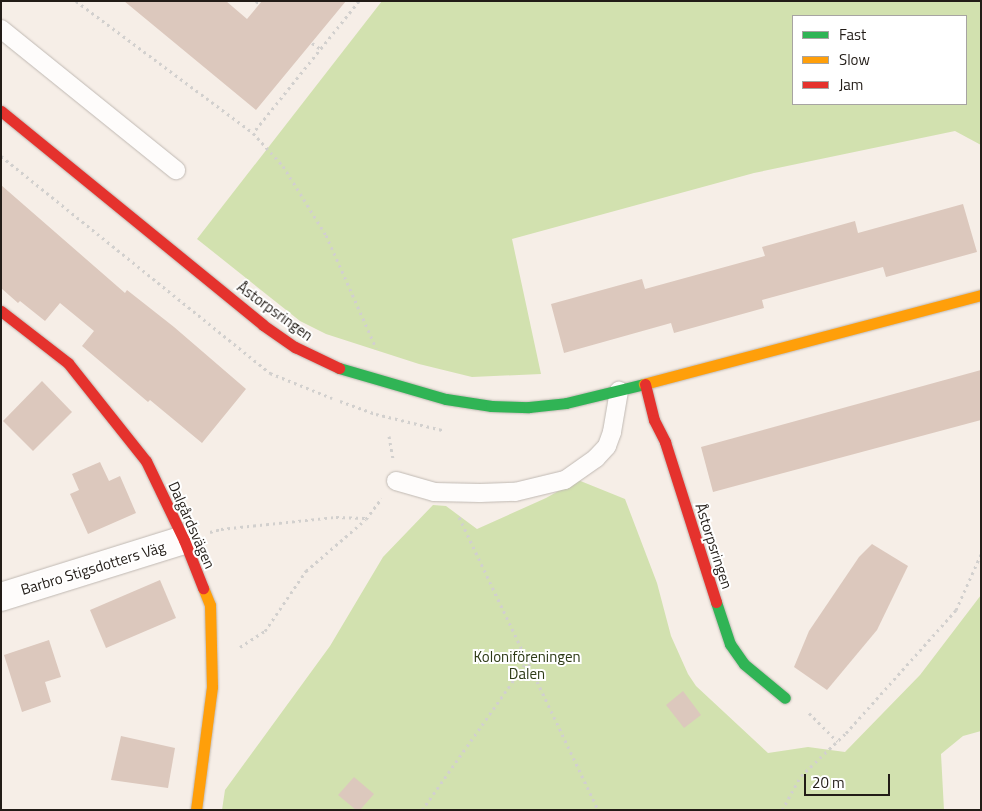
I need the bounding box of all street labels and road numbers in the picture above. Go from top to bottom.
street label: Åstorpsringen [234,278,316,344]
street label: Dalgårdsvägen [165,479,219,571]
street label: Åstorpsringen [692,501,736,591]
street label: Barbro Stigsdotters Väg [19,537,167,599]

